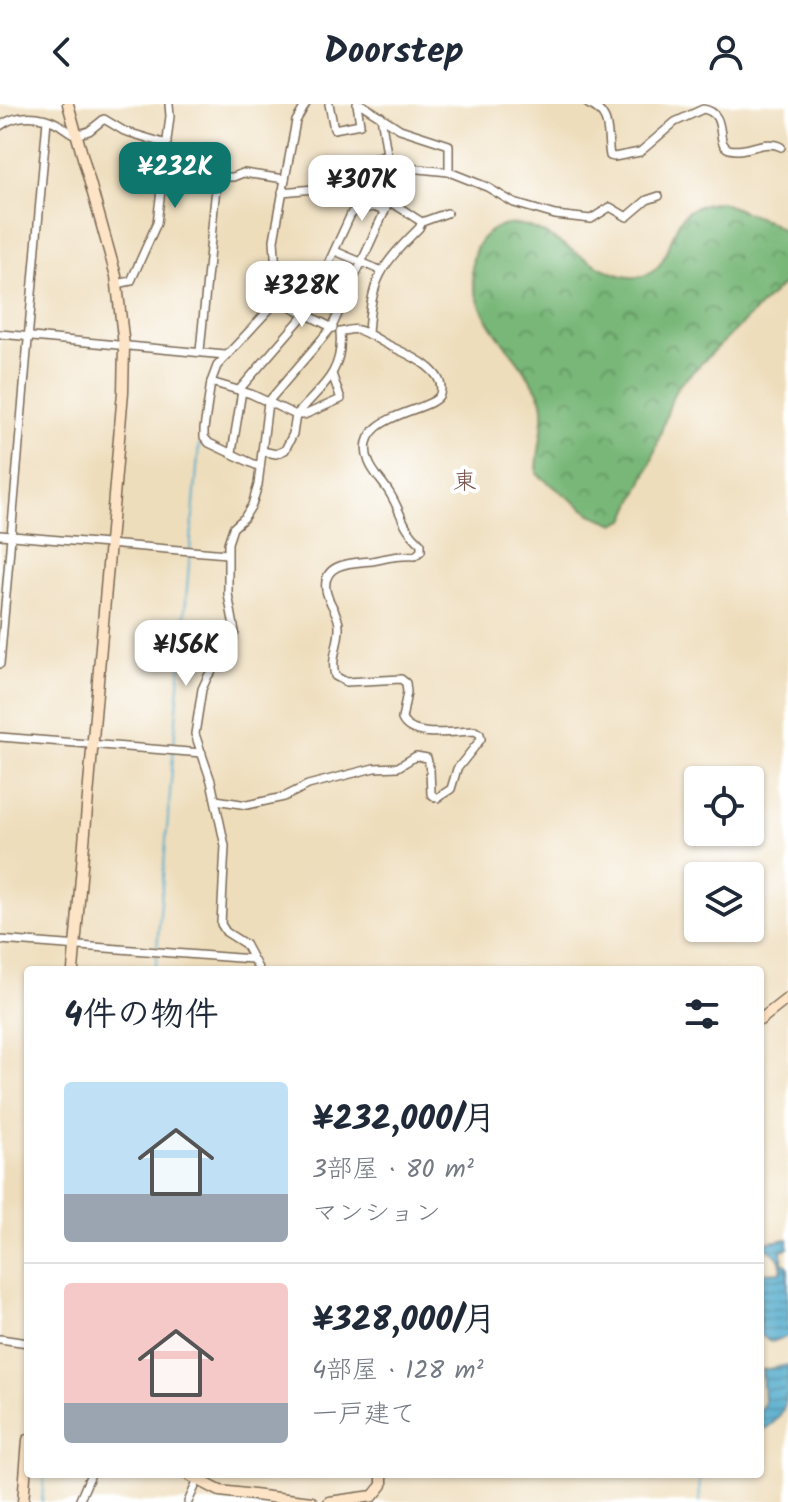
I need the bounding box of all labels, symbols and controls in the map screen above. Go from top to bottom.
text: Doorstep [324,24,464,81]
icon: back [40,30,84,74]
icon: person [704,30,748,74]
pin: ¥232K [119,142,231,210]
text: ¥232K [137,147,213,189]
pin: ¥307K [306,155,418,223]
text: ¥307K [326,160,398,202]
pin: ¥328K [246,261,358,329]
text: ¥328K [264,266,340,308]
district label: 東 [453,463,477,502]
pin: ¥156K [130,620,242,688]
text: ¥156K [153,625,219,667]
map controls [684,766,764,942]
button: locate [684,766,764,846]
button: layers [684,862,764,942]
text: 4件の物件 [64,989,219,1043]
icon: filters [680,992,724,1036]
text: ¥232,000/月 [312,1093,496,1147]
icon: home [128,1114,224,1210]
text: 3部屋 · 80 m² [312,1149,474,1191]
text: マンション [312,1193,441,1235]
text: ¥328,000/月 [312,1294,496,1348]
icon: home [128,1315,224,1411]
text: 4部屋 · 128 m² [312,1350,483,1392]
text: 一戸建て [312,1394,416,1436]

